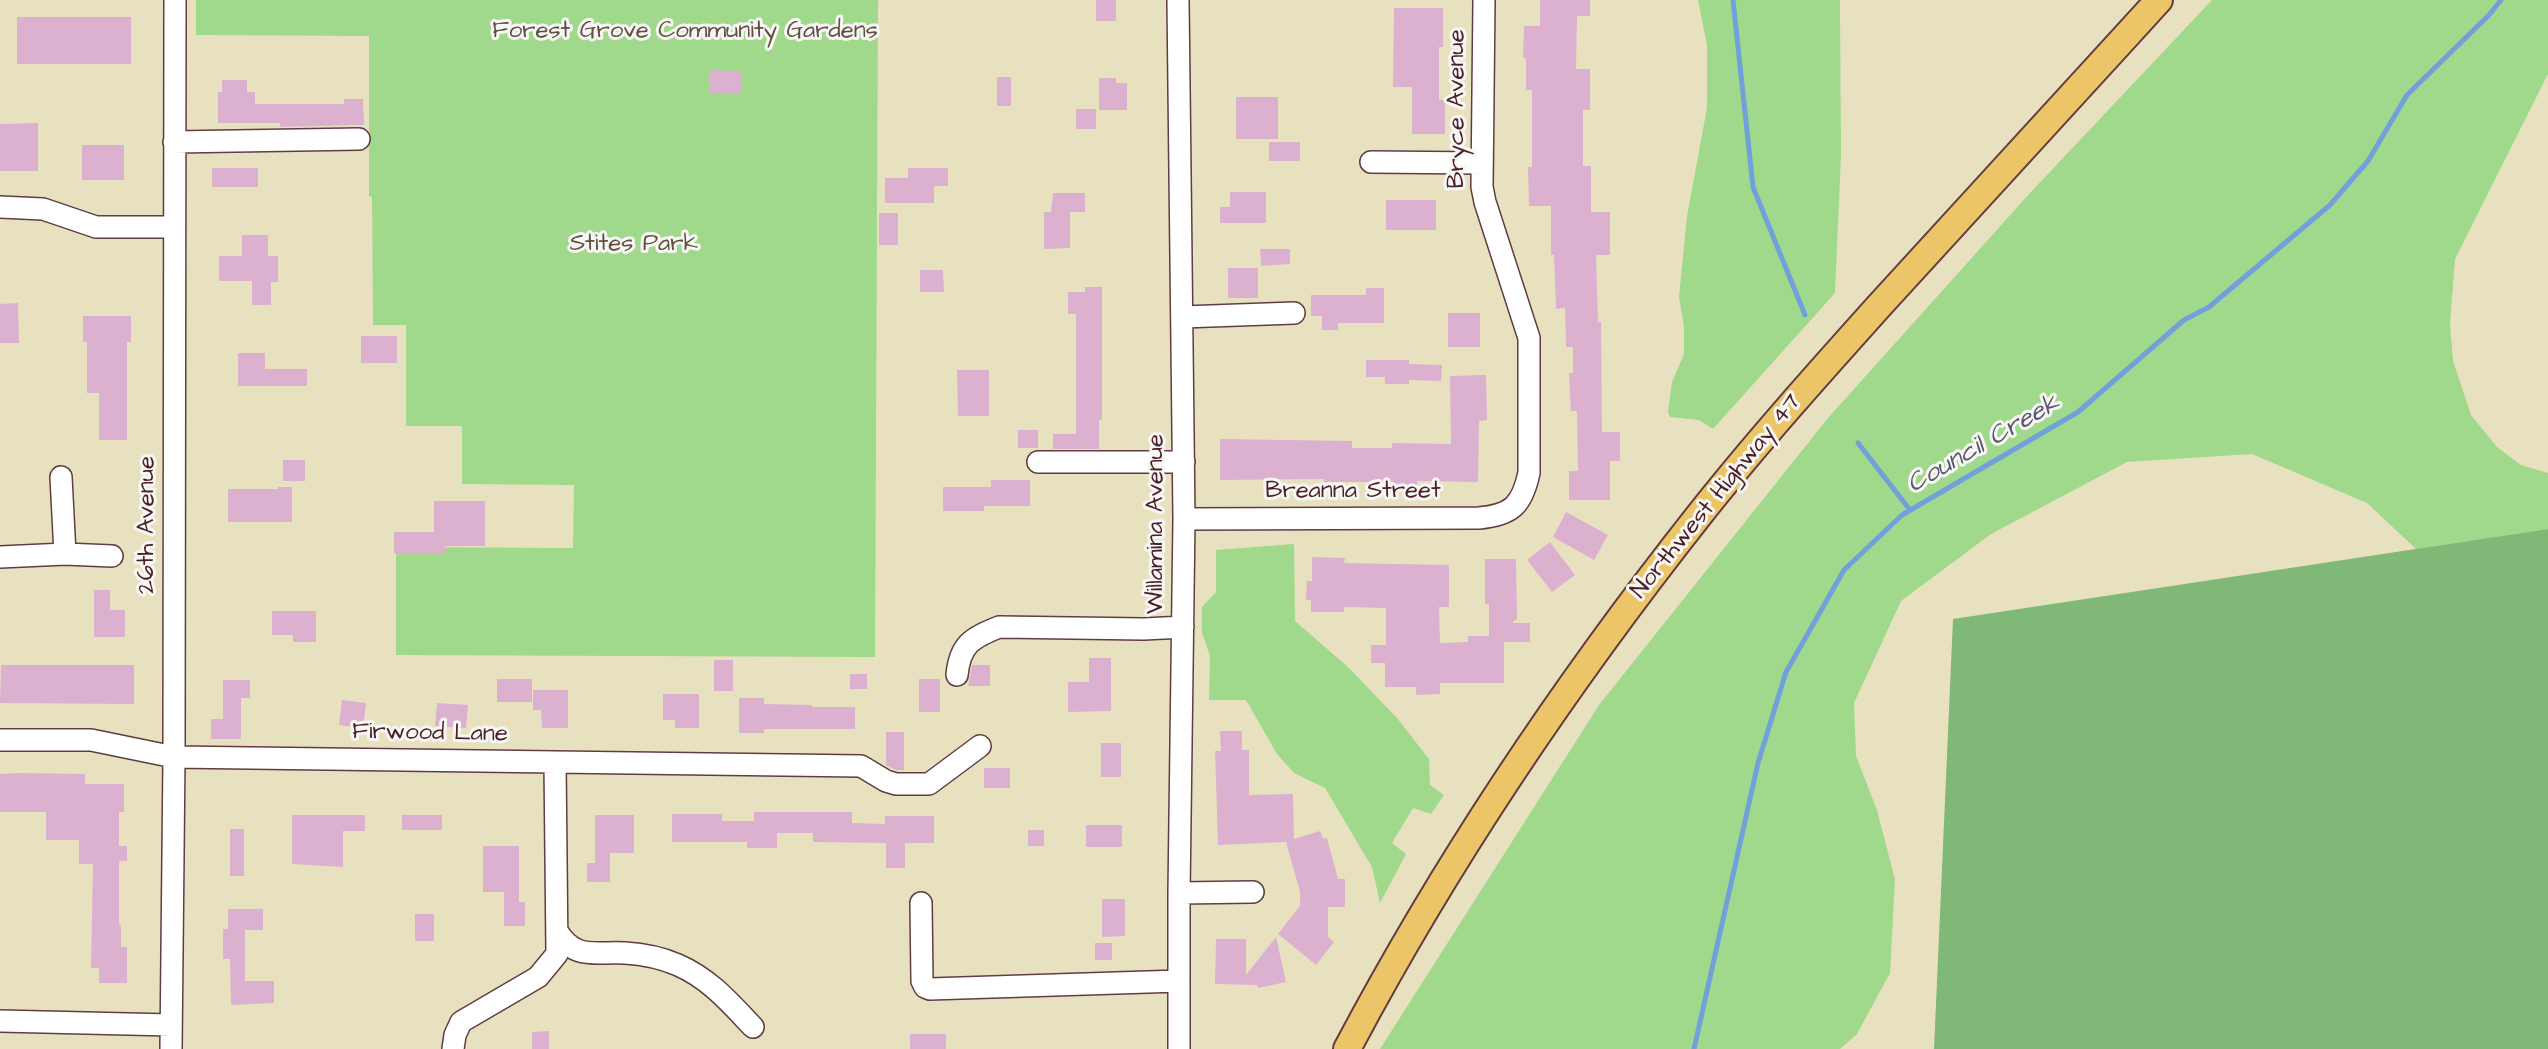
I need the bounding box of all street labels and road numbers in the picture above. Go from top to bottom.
street label: Bryce Avenue [1444,29,1472,189]
street label: Northwest Highway 47 [1626,389,1808,605]
street label: Willamina Avenue [1143,434,1171,614]
street label: 26th Avenue [134,456,162,594]
street label: Breanna Street [1265,478,1441,506]
street label: Firwood Lane [352,718,508,750]

